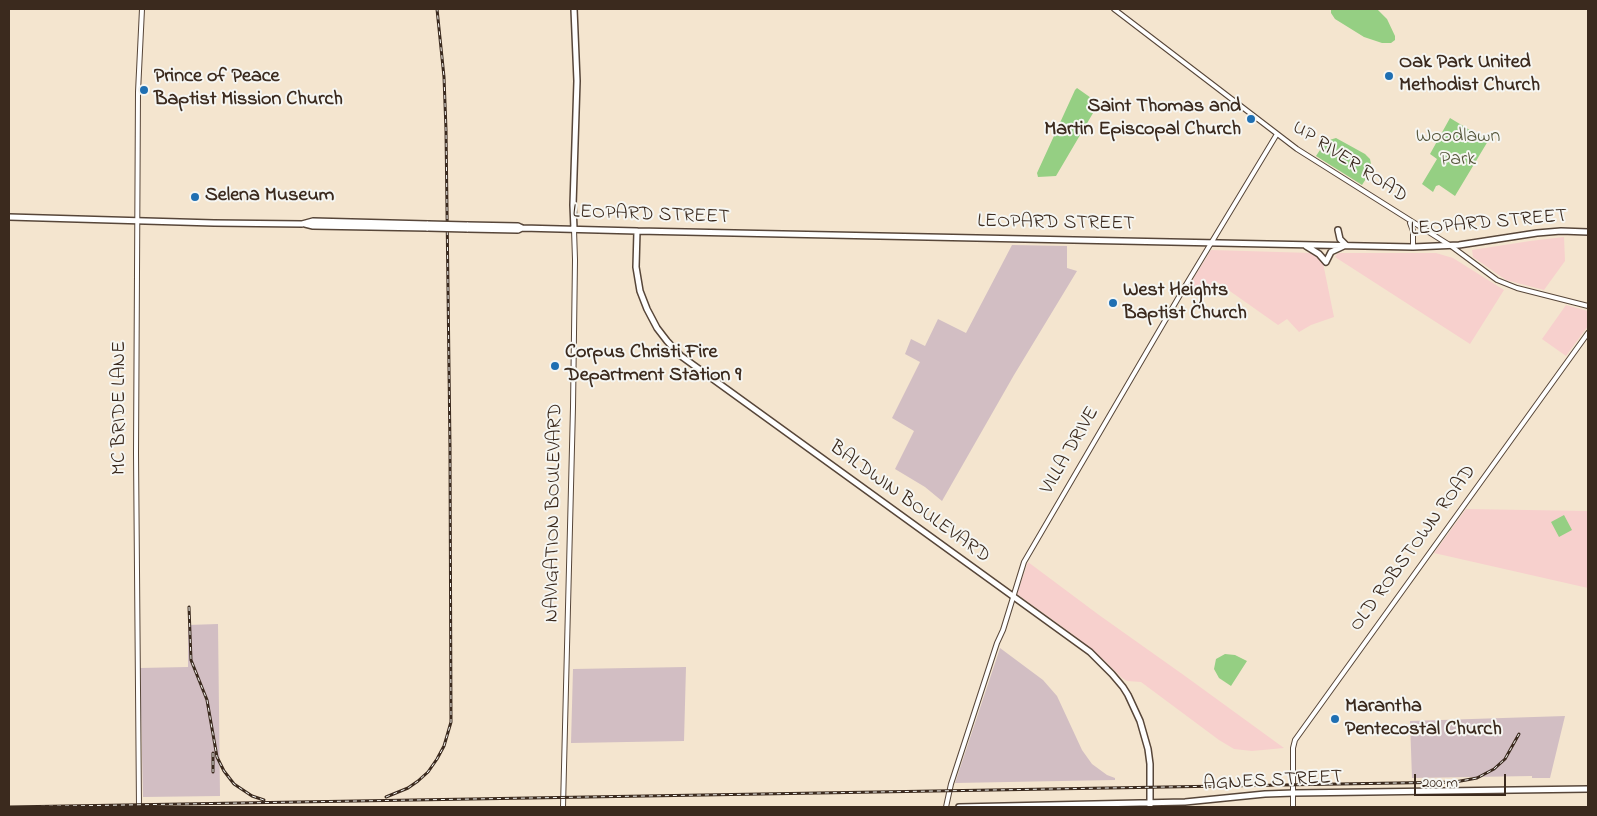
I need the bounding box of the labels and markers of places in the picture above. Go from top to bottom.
place label: Oak Park United Methodist Church [1399,52,1540,99]
place label: Prince of Peace Baptist Mission Church [154,66,343,113]
marker: Oak Park United Methodist Church [1383,70,1395,82]
marker: Prince of Peace Baptist Mission Church [138,84,150,96]
place label: Saint Thomas and Martin Episcopal Church [1044,96,1241,143]
marker: Saint Thomas and Martin Episcopal Church [1245,113,1257,125]
place label: Selena Museum [205,185,334,209]
marker: Selena Museum [189,191,201,203]
place label: West Heights Baptist Church [1123,280,1247,327]
marker: West Heights Baptist Church [1107,297,1119,309]
place label: Corpus Christi Fire Department Station 9 [565,342,741,389]
marker: Corpus Christi Fire Department Station 9 [549,360,561,372]
place label: Marantha Pentecostal Church [1345,696,1502,743]
marker: Marantha Pentecostal Church [1329,713,1341,725]

